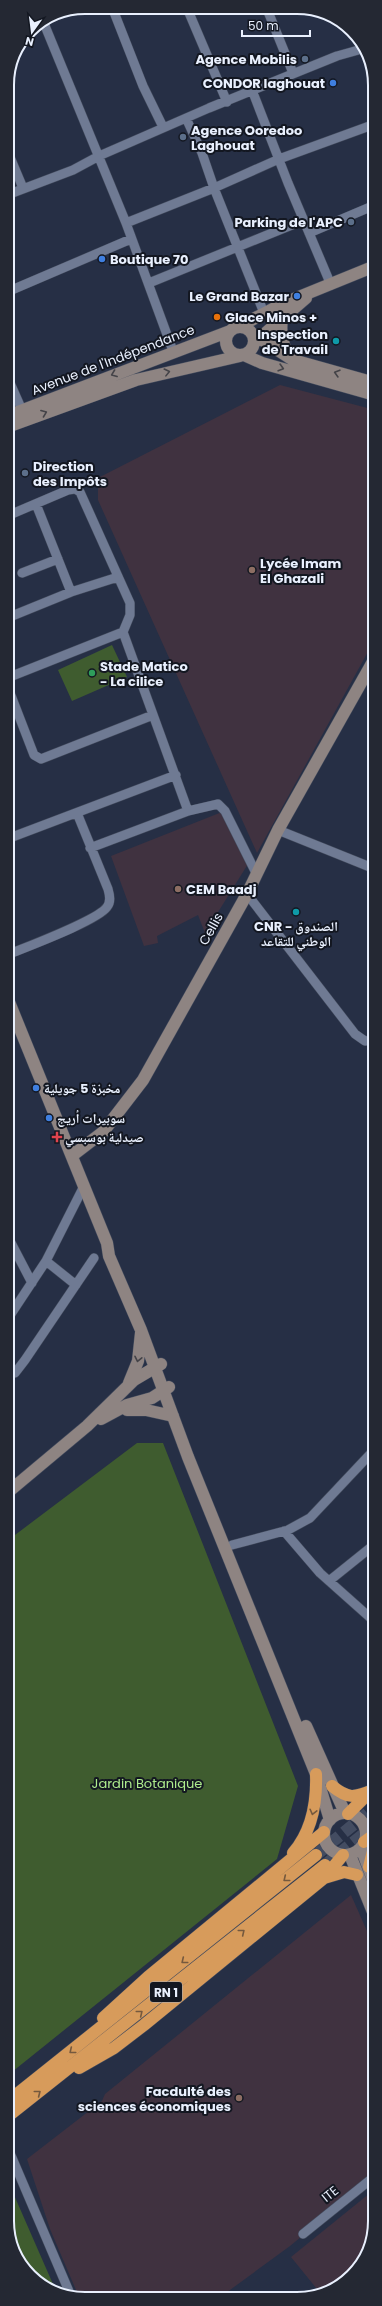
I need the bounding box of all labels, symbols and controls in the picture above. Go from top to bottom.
north arrow [12,12,52,52]
scale bar [242,12,310,38]
text: 50 m [248,17,279,34]
text: N [24,33,36,50]
place label: Agence Mobilis [195,50,297,69]
marker: Agence Mobilis [300,54,310,64]
place label: CONDOR laghouat [203,74,325,93]
marker: CONDOR laghouat [328,78,338,88]
place label: Agence Ooredoo Laghouat [191,121,302,155]
marker: Agence Ooredoo Laghouat [178,132,188,142]
place label: Parking de l'APC [234,213,343,232]
marker: Parking de l'APC [346,217,356,227]
place label: Boutique 70 [110,250,189,269]
marker: Boutique 70 [97,254,107,264]
place label: Le Grand Bazar [189,287,289,306]
marker: Le Grand Bazar [292,291,302,301]
place label: Glace Minos + [225,308,317,327]
marker: Glace Minos + [212,312,222,322]
street label: Avenue de l'Indépendance [29,320,197,400]
place label: Inspection de Travail [257,325,328,359]
marker: Inspection de Travail [331,336,341,346]
one-way arrow [277,363,284,372]
one-way arrow [163,368,170,377]
one-way arrow [111,369,118,377]
one-way arrow [334,369,341,378]
one-way arrow [40,410,47,418]
place label: Direction des Impôts [33,457,107,491]
marker: Direction des Impôts [20,468,30,478]
place label: Lycée Imam El Ghazali [260,554,341,588]
marker: Lycée Imam El Ghazali [247,565,257,575]
place label: Stade Matico - La cilice [100,657,188,691]
marker: Stade Matico - La cilice [87,668,97,678]
place label: CEM Baadj [186,880,257,899]
marker: CEM Baadj [173,884,183,894]
marker: CNR - الصندوق الوطني للتقاعد [291,907,301,917]
street label: Cellis [194,909,228,949]
place label: CNR - الصندوق الوطني للتقاعد [254,917,338,952]
place label: مخبزة 5 جويلية [44,1079,120,1098]
marker: مخبزة 5 جويلية [31,1083,41,1093]
place label: سوبيرات أريج [57,1109,125,1128]
marker: سوبيرات أريج [44,1113,54,1123]
place label: صيدلية بوسبسي [65,1128,143,1148]
marker: صيدلية بوسبسي [52,1132,62,1142]
one-way arrow [134,1356,142,1362]
park label: Jardin Botanique [92,1774,202,1793]
one-way arrow [309,1808,318,1815]
one-way arrow [283,1875,291,1882]
one-way arrow [237,1929,244,1936]
one-way arrow [182,1956,189,1963]
road number: RN 1 [150,1982,182,2002]
one-way arrow [135,2010,143,2017]
one-way arrow [70,2046,77,2053]
place label: Facdulté des sciences économiques [78,2082,231,2116]
one-way arrow [33,2091,40,2098]
marker: Facdulté des sciences économiques [234,2093,244,2103]
street label: ITE [317,2181,343,2207]

